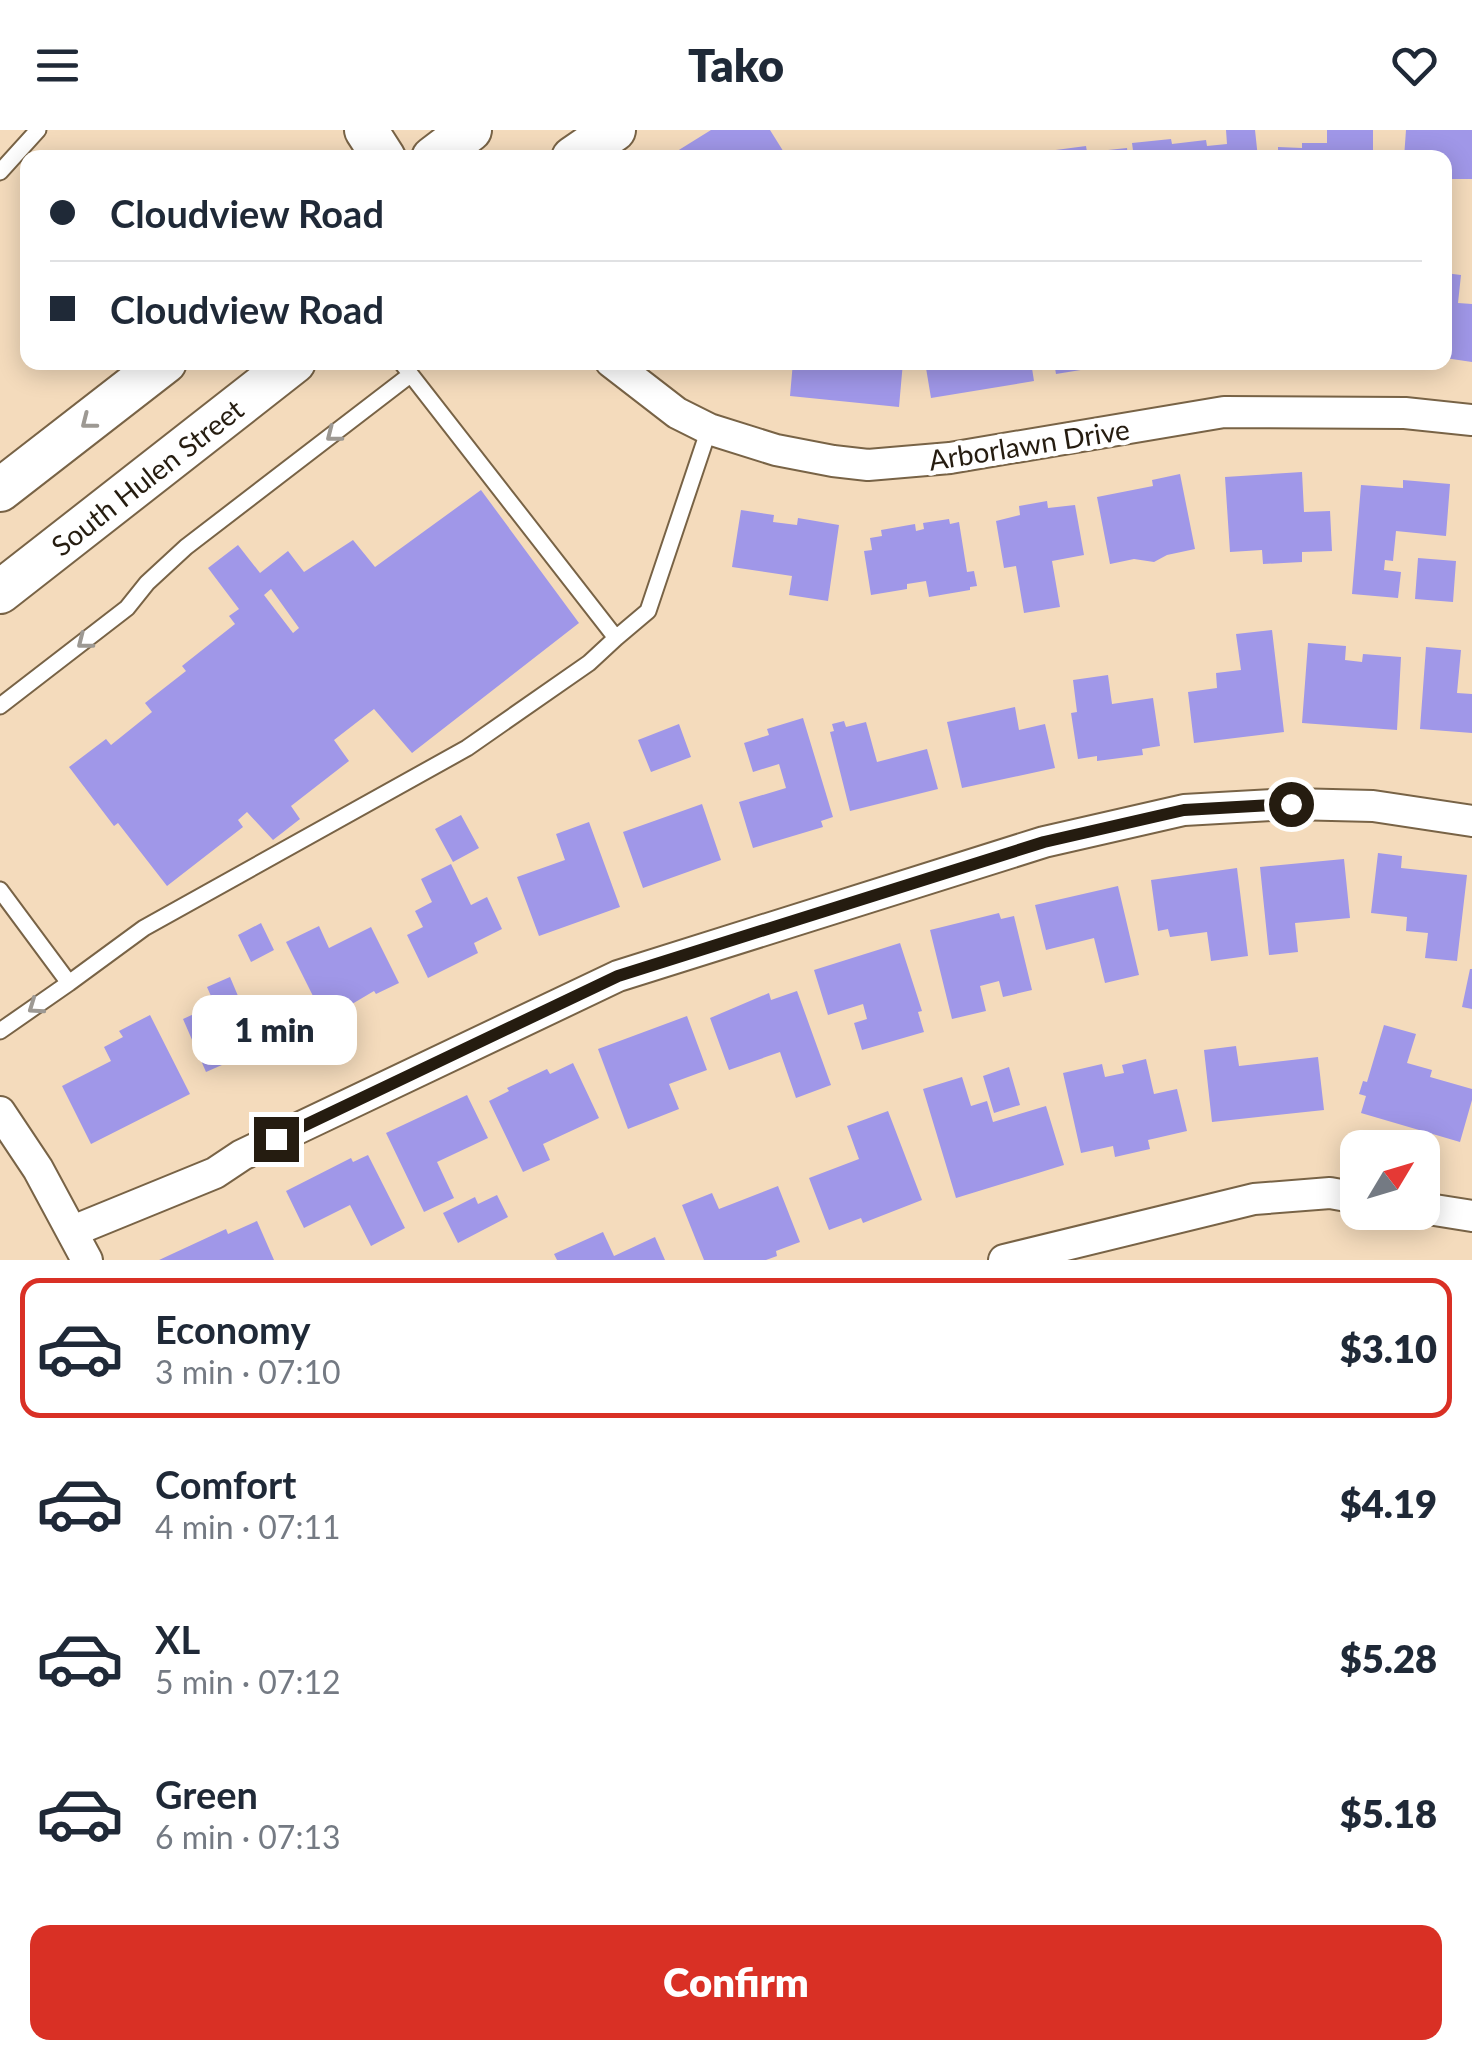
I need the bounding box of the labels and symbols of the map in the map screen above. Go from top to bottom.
street label: South Hulen Street [44,392,250,562]
one-way arrow [81,410,99,428]
street label: Arborlawn Drive [926,411,1132,477]
one-way arrow [327,423,345,441]
one-way arrow [77,630,95,647]
route start [1269,782,1314,827]
callout: 1 min [194,994,358,1064]
one-way arrow [27,995,46,1013]
route end [254,1117,299,1162]
north arrow [1340,1130,1440,1230]

